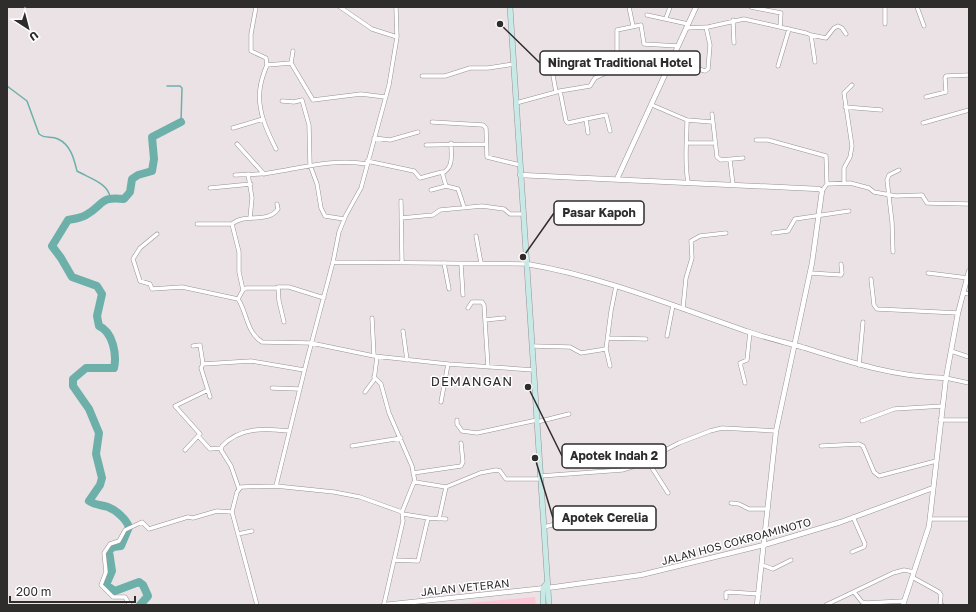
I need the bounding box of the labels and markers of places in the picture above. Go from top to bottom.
callout: Ningrat Traditional Hotel [540,51,700,75]
callout: Pasar Kapoh [554,201,644,225]
callout: Apotek Indah 2 [562,444,666,468]
callout: Apotek Cerelia [553,506,656,530]

